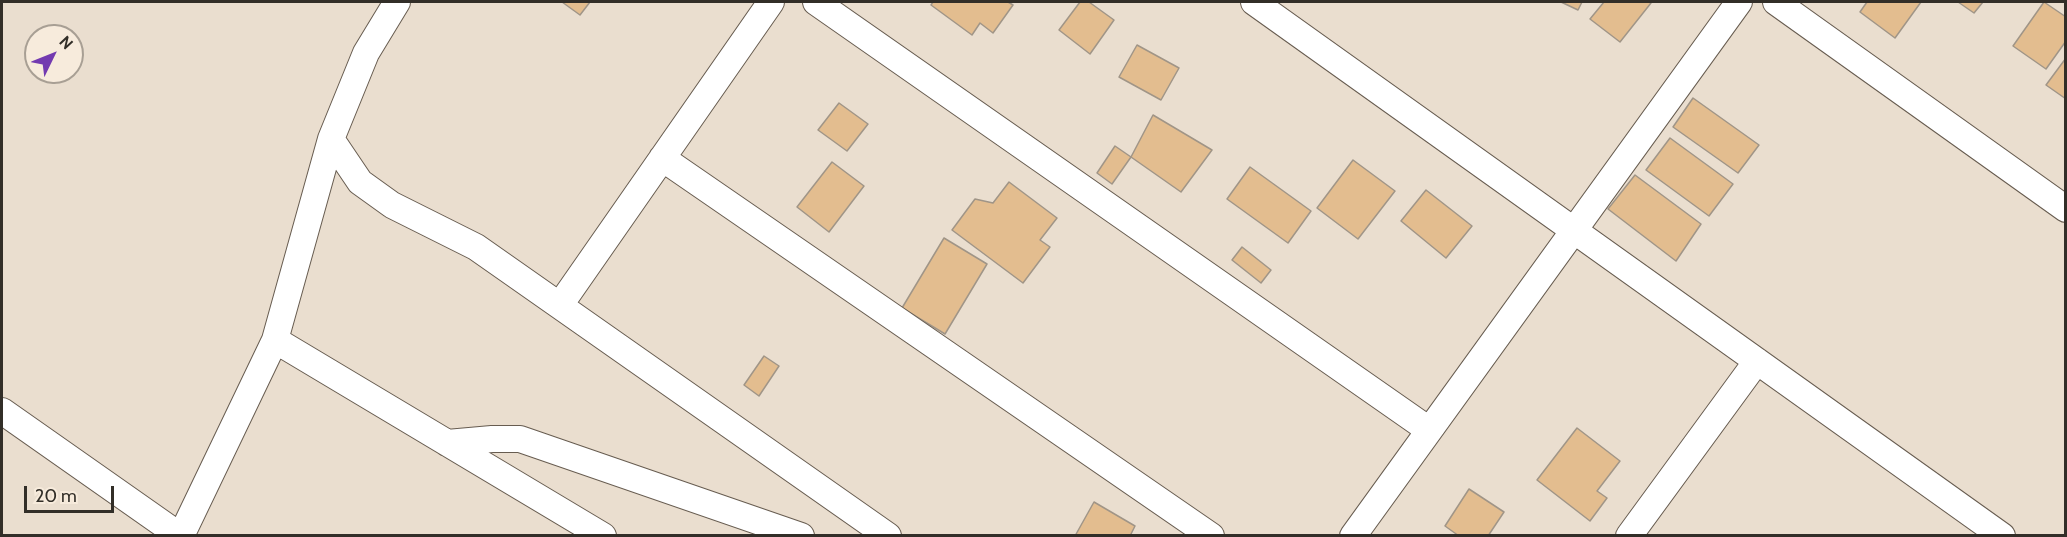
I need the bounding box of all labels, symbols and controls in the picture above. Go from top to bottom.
north arrow [24,24,84,84]
text: N [55,32,77,53]
scale bar [27,474,117,512]
text: 20 m [35,485,77,507]

